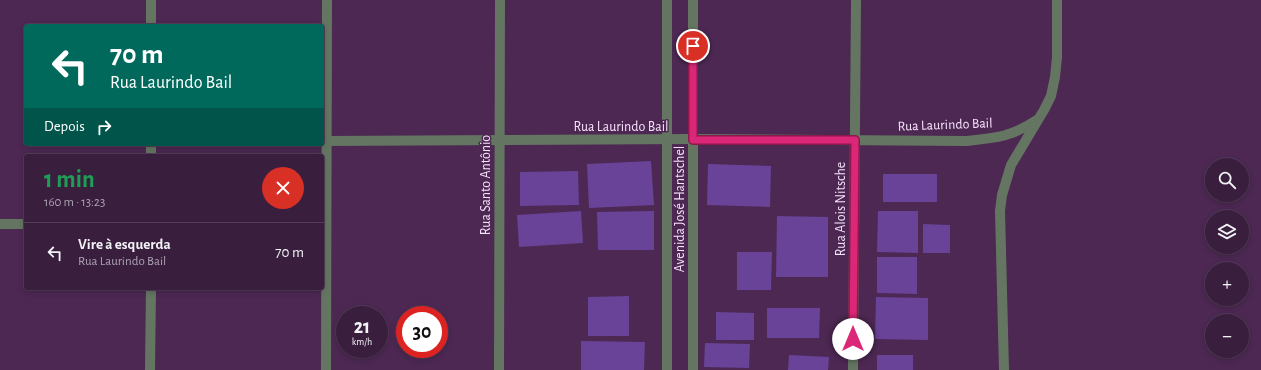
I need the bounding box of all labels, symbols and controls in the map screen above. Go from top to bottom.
pin [676,29,710,63]
icon: arrive [682,35,704,57]
icon: left [44,40,96,92]
text: 70 m [110,41,164,69]
text: Rua Laurindo Bail [110,74,232,92]
icon: right [93,116,115,138]
street label: Rua Laurindo Bail [897,116,993,134]
text: Depois [44,119,85,134]
street label: Rua Laurindo Bail [573,120,669,134]
street label: Rua Santo Antônio [479,135,493,235]
street label: Avenida José Hantschel [673,146,687,272]
map controls [1205,158,1249,358]
button: search [1205,158,1249,202]
street label: Rua Alois Nitsche [834,162,848,256]
button: close [262,167,304,209]
text: 1 min [44,168,95,192]
text: 160 m · 13:23 [44,196,105,209]
button: layers [1205,210,1249,254]
text: Vire à esquerda [78,237,171,252]
icon: left [44,242,66,264]
text: 70 m [275,245,304,260]
text: Rua Laurindo Bail [78,255,166,268]
button: + [1205,262,1249,306]
speed limit sign: 30 [396,306,448,358]
button: − [1205,314,1249,358]
text: 21 [354,317,370,337]
position arrow [832,318,874,360]
text: km/h [352,337,372,347]

